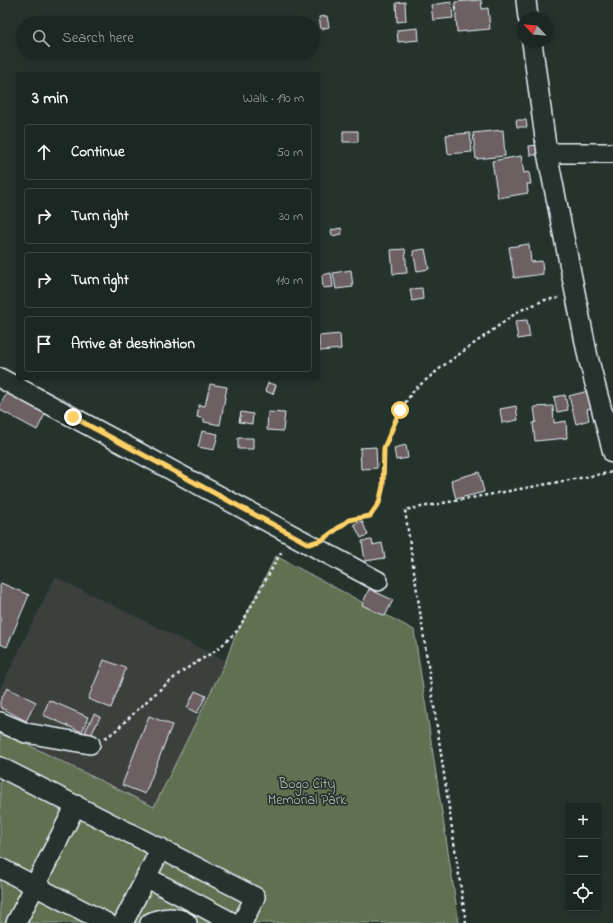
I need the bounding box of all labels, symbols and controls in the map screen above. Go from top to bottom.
north arrow [517,12,553,48]
search box [16,16,320,60]
icon: search [30,27,52,49]
text: Search here [62,27,134,49]
text: 3 min [32,86,68,111]
text: Walk · 190 m [243,89,304,108]
icon: ahead [33,141,55,163]
text: Continue [71,141,125,163]
text: 50 m [277,143,303,162]
icon: right [33,205,55,227]
text: Turn right [71,205,129,227]
text: 30 m [279,207,303,226]
icon: right [33,269,55,291]
text: Turn right [71,269,129,291]
text: 110 m [276,271,303,290]
icon: arrive [33,333,55,355]
text: Arrive at destination [71,333,195,355]
route start [391,401,409,419]
route end [64,408,82,426]
park label: Bogo City Memorial Park [268,774,347,811]
map controls [565,803,601,911]
button: + [565,803,601,839]
button: − [565,839,601,875]
button: locate [565,875,601,911]

